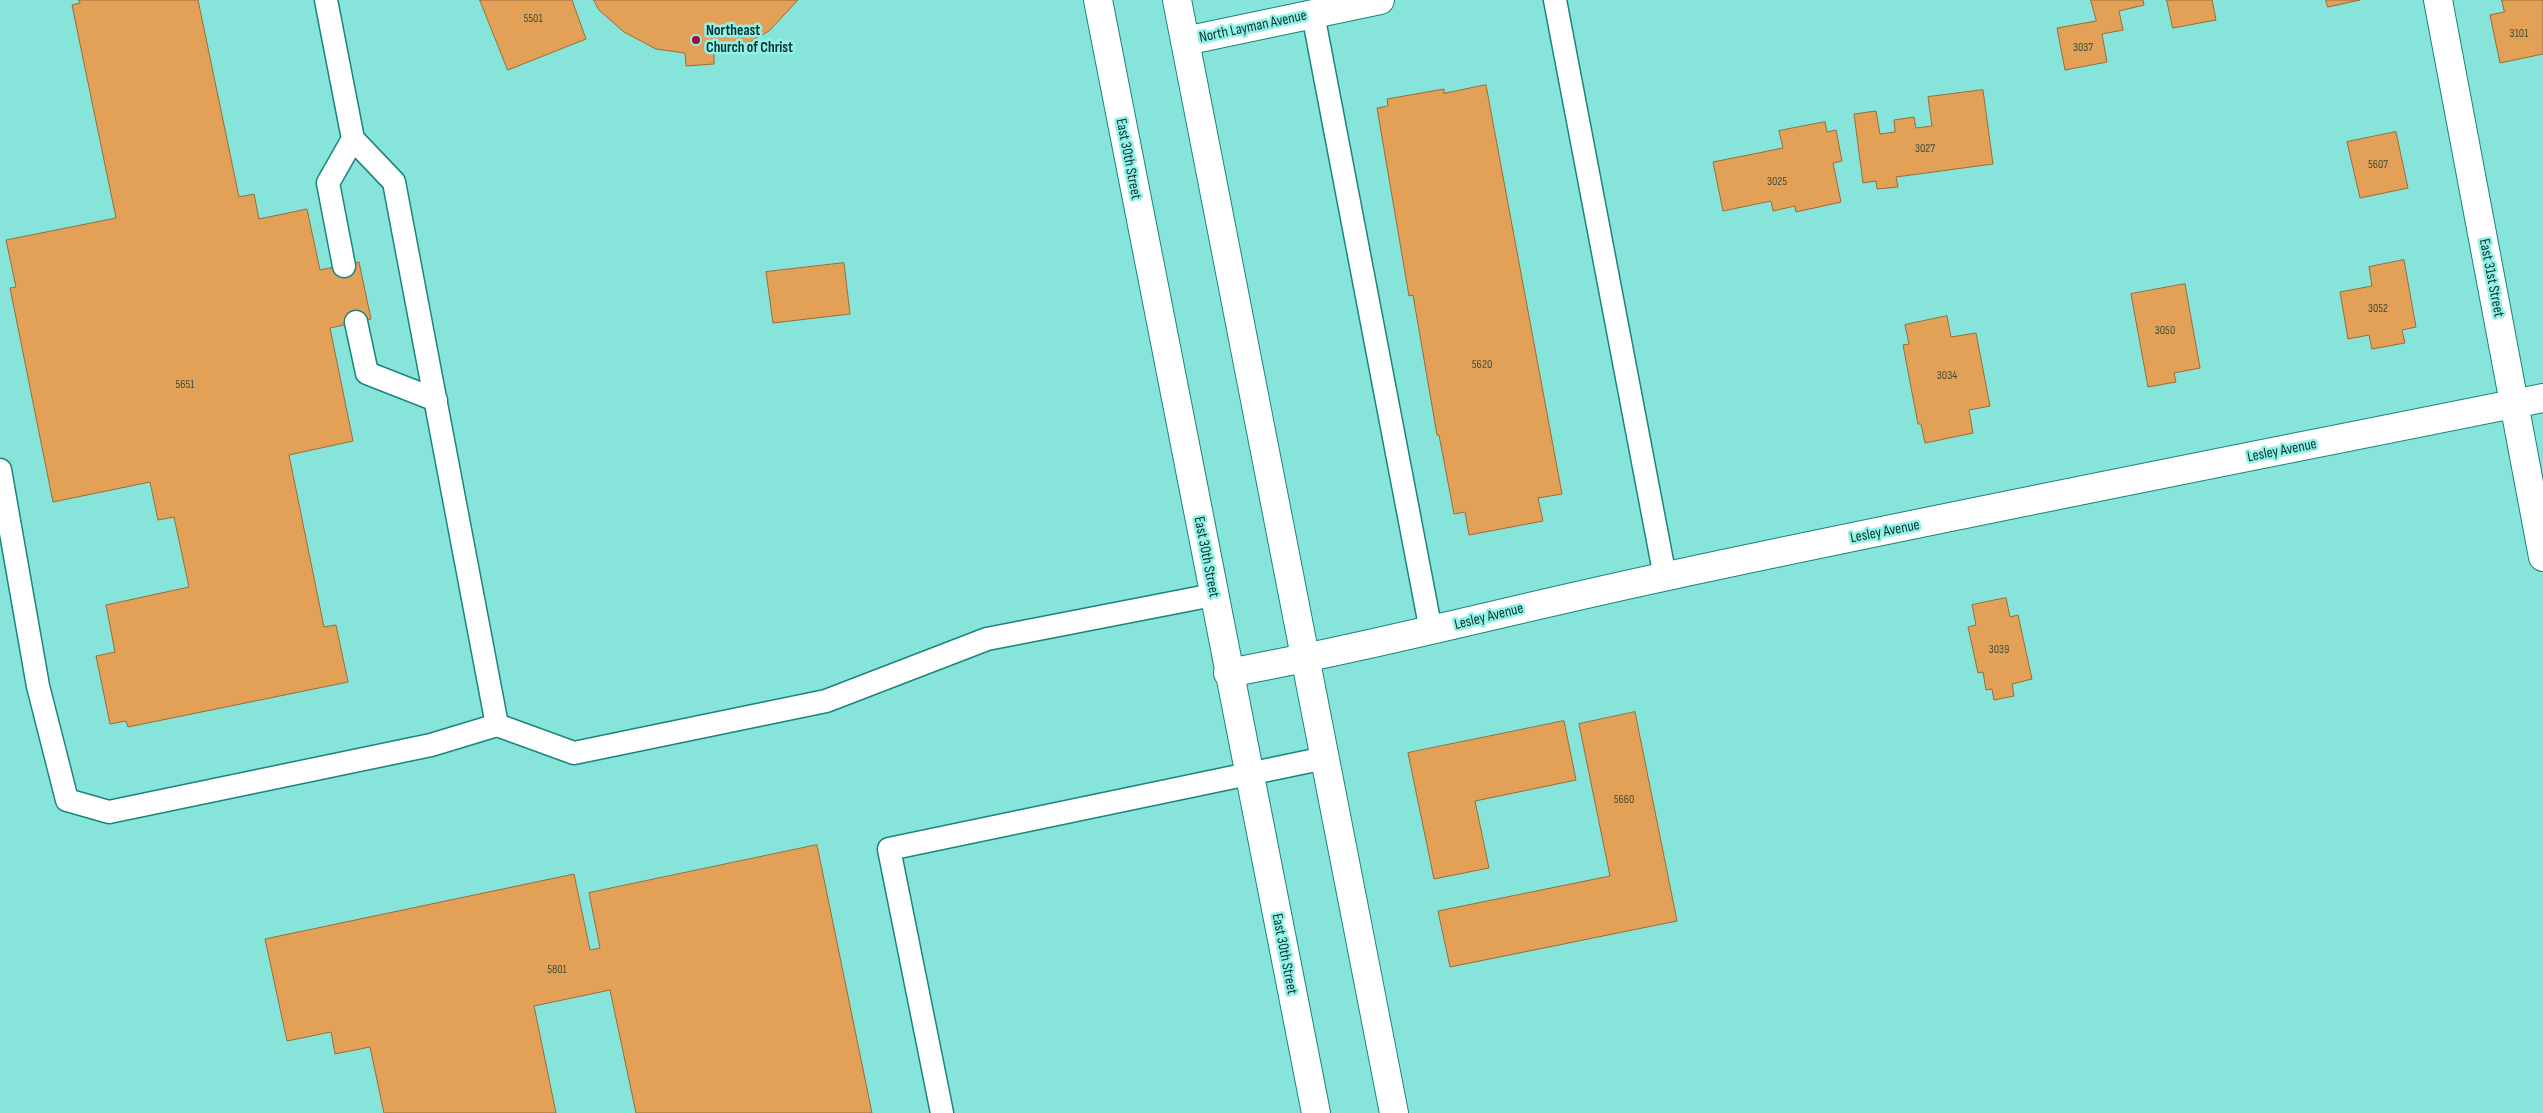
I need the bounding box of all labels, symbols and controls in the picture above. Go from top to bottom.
street label: North Layman Avenue [1198,7,1308,47]
house number: 5501 [523,12,543,26]
place label: Northeast Church of Christ [706,22,793,57]
house number: 3101 [2510,27,2528,41]
marker: Northeast Church of Christ [690,34,702,46]
house number: 3037 [2073,41,2093,55]
street label: East 30th Street [1111,117,1145,201]
house number: 3027 [1915,142,1935,156]
house number: 5607 [2368,158,2388,172]
house number: 3025 [1767,175,1787,189]
street label: East 31st Street [2475,237,2507,319]
house number: 3052 [2368,302,2388,316]
house number: 3050 [2155,324,2175,338]
house number: 5620 [1472,358,1492,372]
house number: 3034 [1937,369,1957,383]
house number: 5651 [175,378,195,392]
street label: Lesley Avenue [2246,435,2318,467]
street label: East 30th Street [1189,515,1223,599]
street label: Lesley Avenue [1849,516,1921,548]
street label: Lesley Avenue [1453,600,1525,634]
house number: 3039 [1989,643,2009,657]
house number: 5660 [1614,793,1634,807]
street label: East 30th Street [1267,912,1301,996]
house number: 5801 [547,963,567,977]

